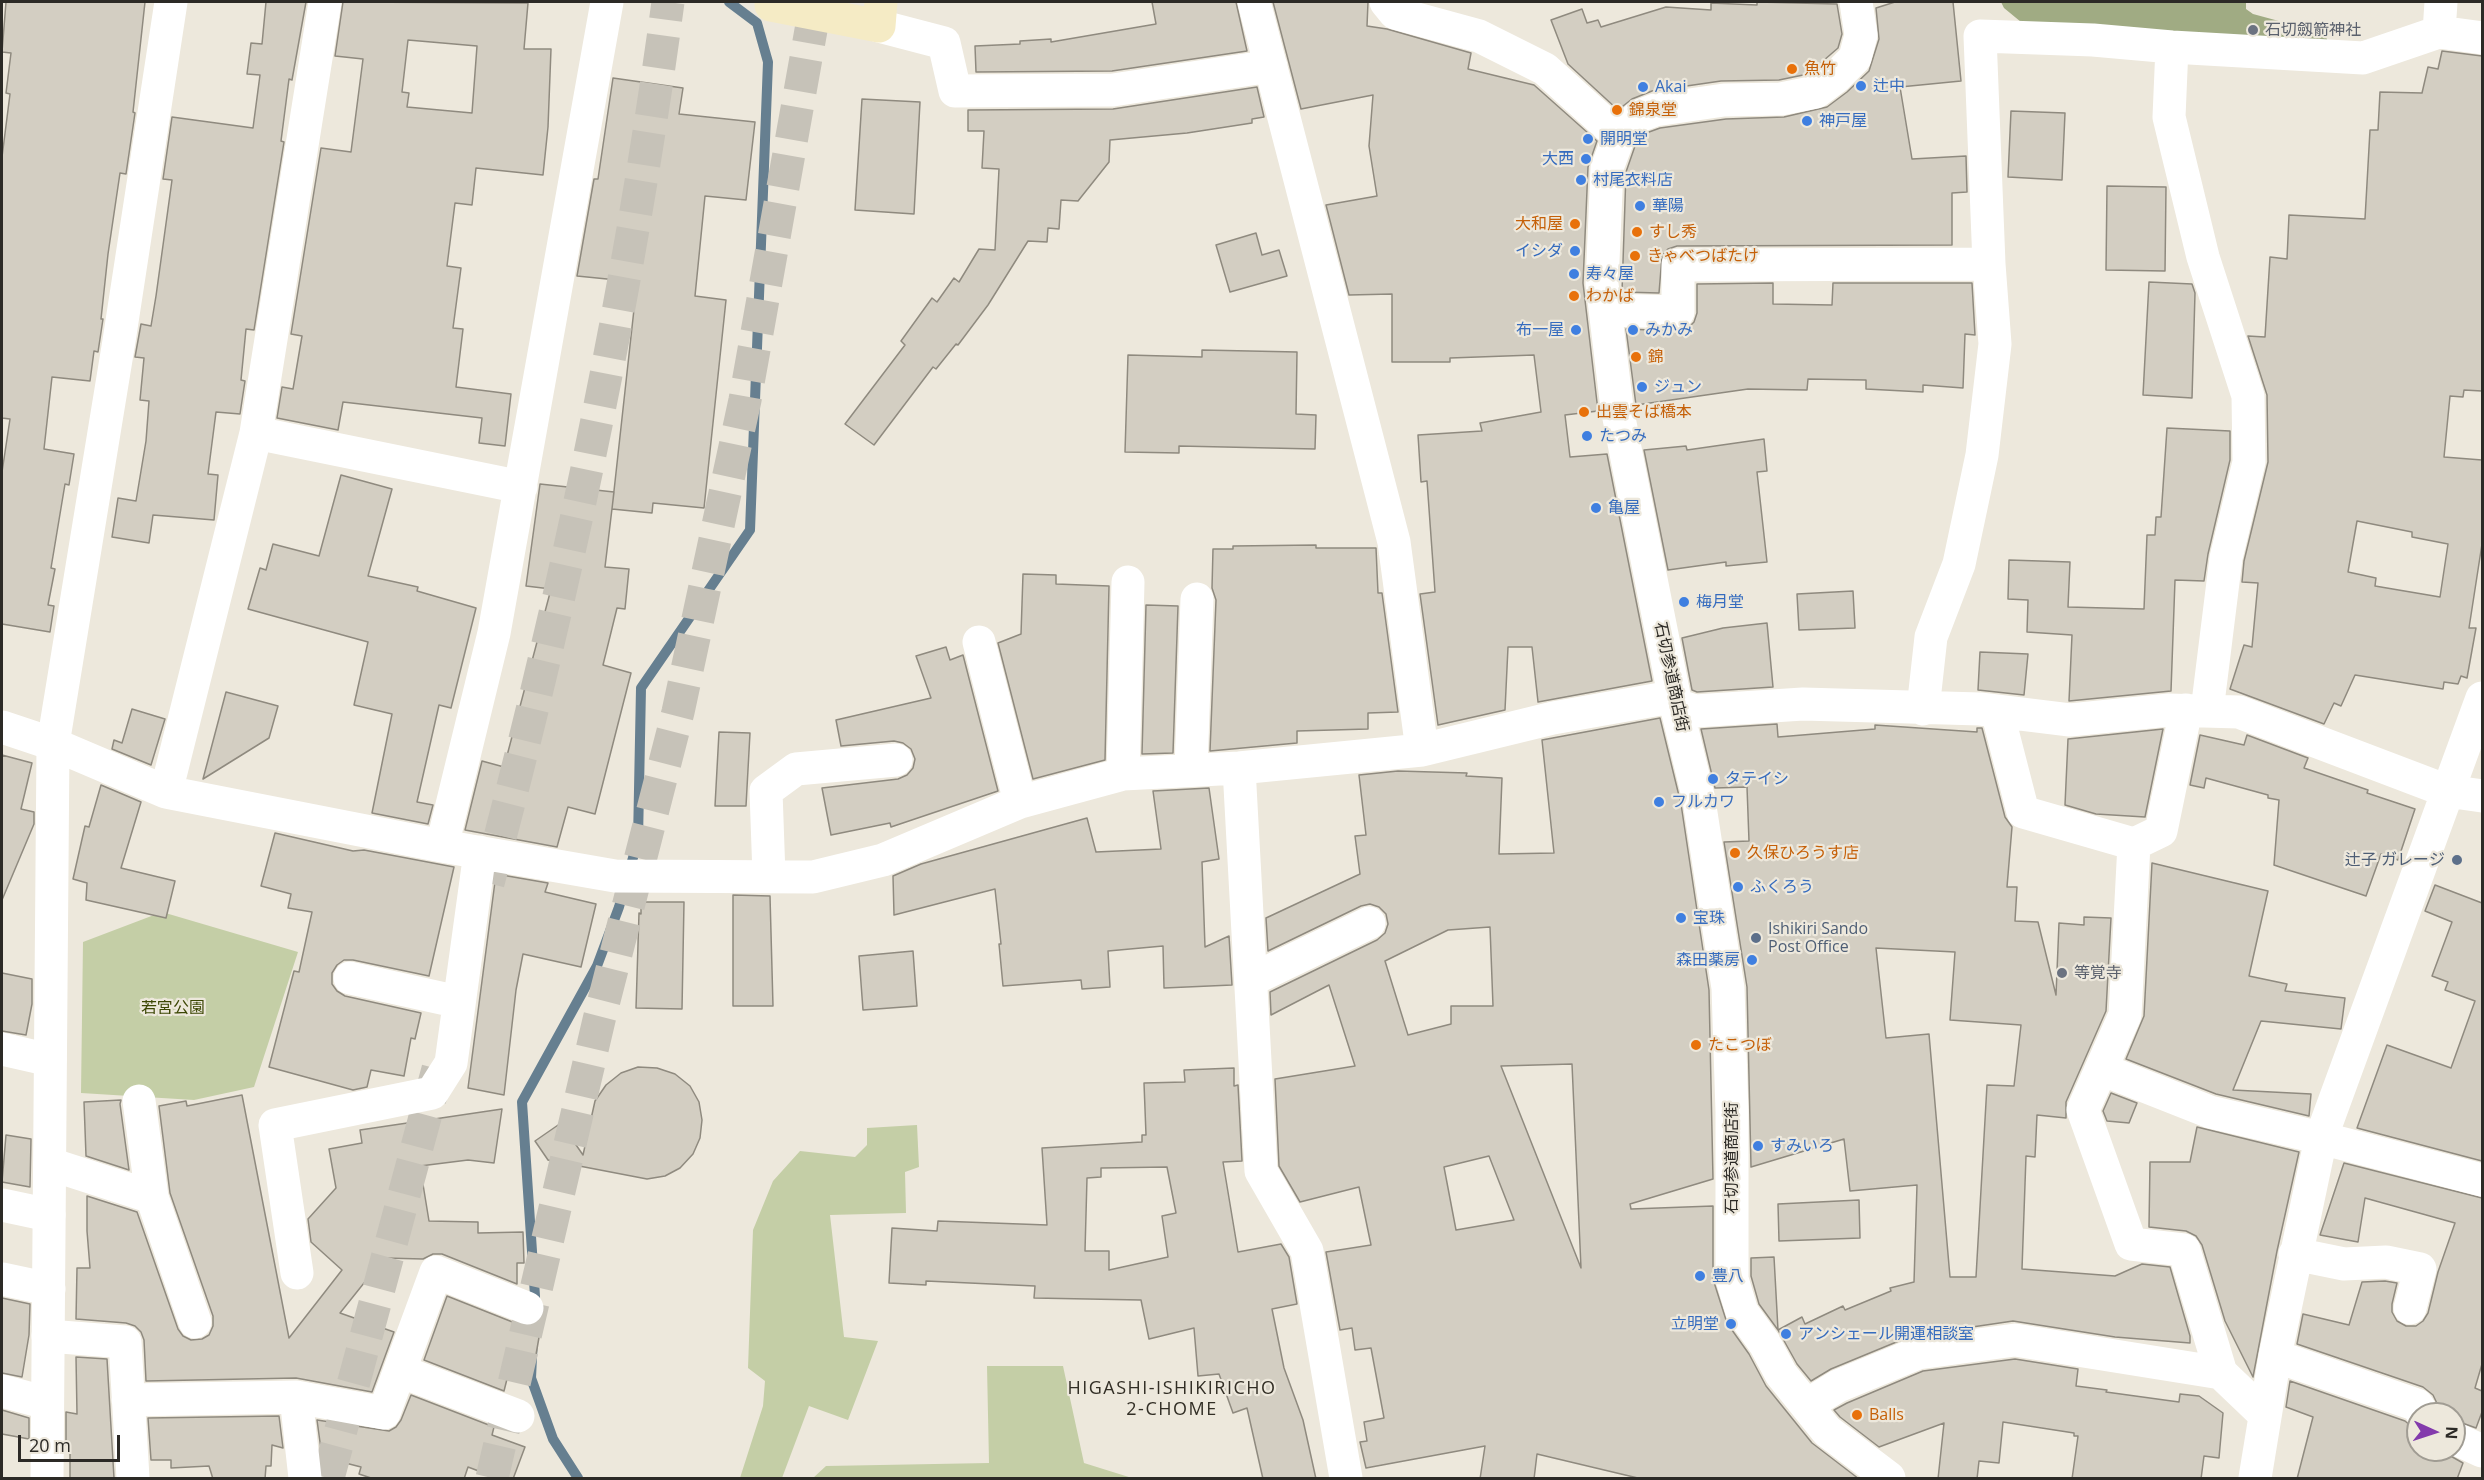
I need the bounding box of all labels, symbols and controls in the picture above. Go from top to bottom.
place label: 石切劔箭神社 [2265,20,2361,40]
marker: 石切劔箭神社 [2246,23,2260,37]
place label: 魚竹 [1804,59,1836,79]
marker: 魚竹 [1785,62,1799,76]
place label: 辻中 [1873,76,1905,96]
place label: Akai [1655,77,1686,97]
marker: 辻中 [1854,79,1868,93]
marker: Akai [1636,80,1650,94]
place label: 錦泉堂 [1629,100,1677,120]
marker: 錦泉堂 [1610,103,1624,117]
place label: 神戸屋 [1819,111,1867,131]
marker: 神戸屋 [1800,114,1814,128]
place label: 開明堂 [1600,129,1648,149]
marker: 開明堂 [1581,132,1595,146]
place label: 大西 [1542,149,1574,169]
marker: 大西 [1579,152,1593,166]
place label: 村尾衣料店 [1593,170,1673,190]
marker: 村尾衣料店 [1574,173,1588,187]
place label: 華陽 [1652,196,1684,216]
marker: 華陽 [1633,199,1647,213]
place label: 大和屋 [1515,214,1563,234]
marker: 大和屋 [1568,217,1582,231]
place label: すし秀 [1649,222,1697,242]
marker: すし秀 [1630,225,1644,239]
place label: イシダ [1515,241,1563,261]
marker: イシダ [1568,244,1582,258]
place label: きゃべつばたけ [1647,246,1759,266]
marker: きゃべつばたけ [1628,249,1642,263]
place label: 寿々屋 [1586,264,1634,284]
marker: 寿々屋 [1567,267,1581,281]
place label: わかば [1586,286,1634,306]
marker: わかば [1567,289,1581,303]
place label: 布一屋 [1516,320,1564,340]
place label: みかみ [1645,320,1693,340]
marker: 布一屋 [1569,323,1583,337]
marker: みかみ [1626,323,1640,337]
place label: 錦 [1648,347,1664,367]
marker: 錦 [1629,350,1643,364]
place label: ジュン [1654,377,1702,397]
marker: ジュン [1635,380,1649,394]
place label: 出雲そば橋本 [1596,402,1692,422]
marker: 出雲そば橋本 [1577,405,1591,419]
place label: たつみ [1599,426,1647,446]
marker: たつみ [1580,429,1594,443]
place label: 亀屋 [1608,498,1640,518]
marker: 亀屋 [1589,501,1603,515]
place label: 梅月堂 [1696,592,1744,612]
marker: 梅月堂 [1677,595,1691,609]
street label: 石切参道商店街 [1650,620,1692,734]
place label: タテイシ [1725,769,1789,789]
marker: タテイシ [1706,772,1720,786]
place label: フルカワ [1671,792,1735,812]
marker: フルカワ [1652,795,1666,809]
place label: 久保ひろうす店 [1747,843,1859,863]
marker: 久保ひろうす店 [1728,846,1742,860]
place label: 辻子 ガレージ [2345,850,2445,870]
marker: 辻子 ガレージ [2450,853,2464,867]
place label: ふくろう [1750,877,1814,897]
marker: ふくろう [1731,880,1745,894]
place label: 宝珠 [1693,908,1725,928]
marker: 宝珠 [1674,911,1688,925]
place label: Ishikiri Sando Post Office [1768,919,1868,957]
marker: Ishikiri Sando Post Office [1749,931,1763,945]
place label: 森田薬房 [1676,950,1740,970]
marker: 森田薬房 [1745,953,1759,967]
place label: 等覚寺 [2074,963,2122,983]
marker: 等覚寺 [2055,966,2069,980]
park label: 若宮公園 [141,998,205,1018]
place label: たこつぼ [1708,1035,1772,1055]
marker: たこつぼ [1689,1038,1703,1052]
street label: 石切参道商店街 [1722,1102,1742,1214]
place label: すみいろ [1770,1136,1834,1156]
marker: すみいろ [1751,1139,1765,1153]
place label: 豊八 [1712,1266,1744,1286]
marker: 豊八 [1693,1269,1707,1283]
place label: 立明堂 [1671,1314,1719,1334]
marker: 立明堂 [1724,1317,1738,1331]
place label: アンシェール開運相談室 [1798,1324,1974,1344]
marker: アンシェール開運相談室 [1779,1327,1793,1341]
district label: HIGASHI-ISHIKIRICHO 2-CHOME [1067,1378,1277,1420]
north arrow [2406,1402,2466,1462]
place label: Balls [1869,1405,1904,1425]
marker: Balls [1850,1408,1864,1422]
scale bar [21,1423,123,1461]
text: N [2441,1426,2463,1440]
text: 20 m [29,1433,71,1457]

